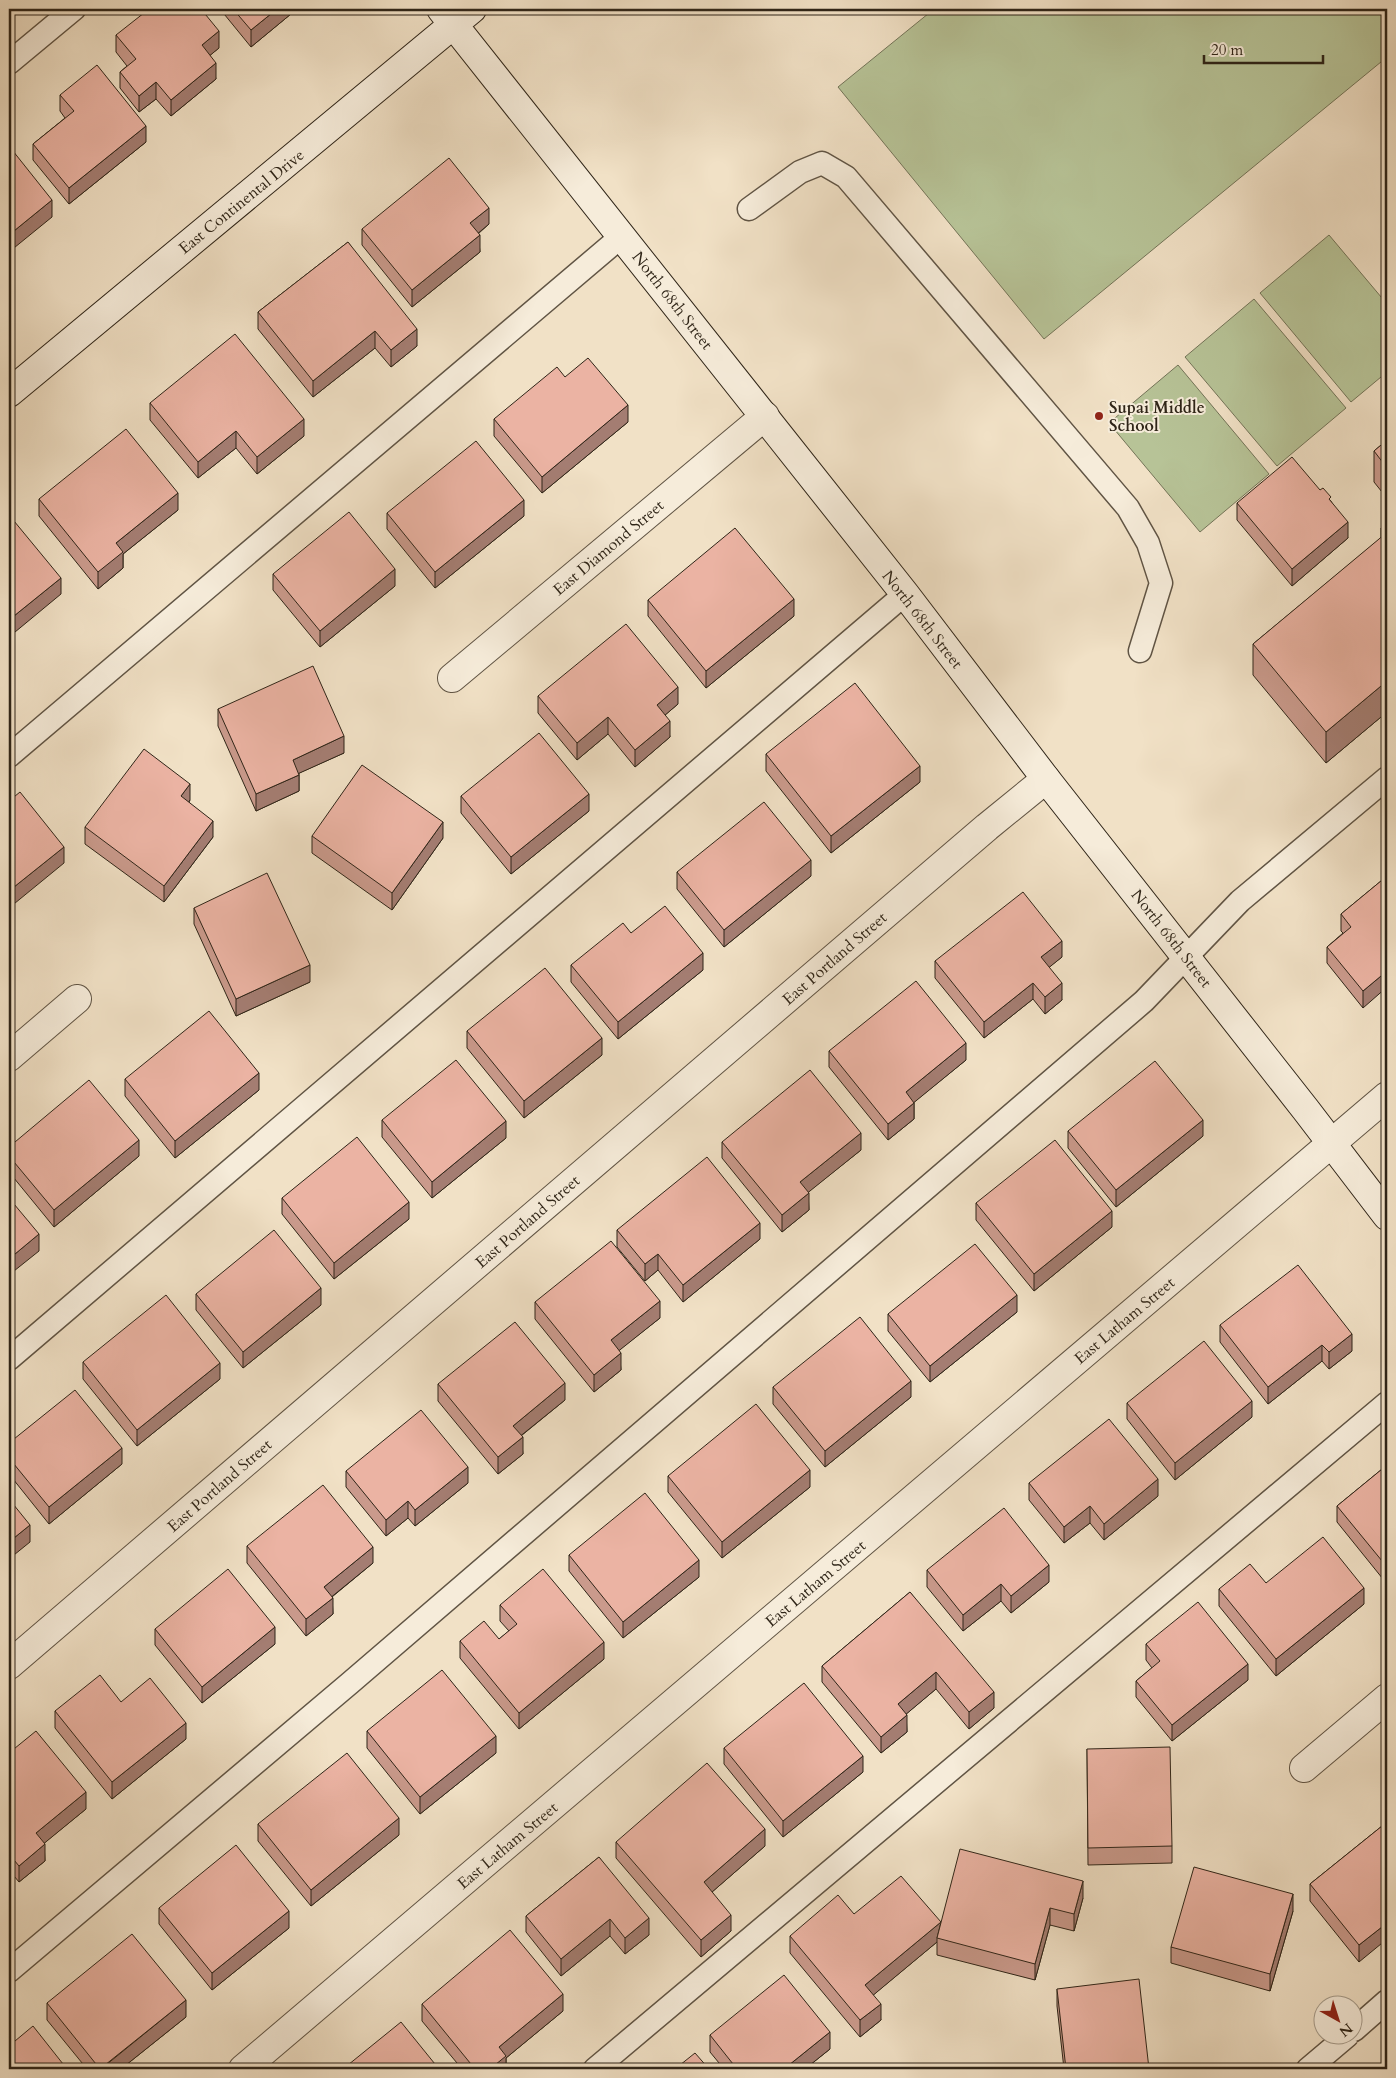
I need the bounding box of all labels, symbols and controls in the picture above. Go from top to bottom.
scale bar [1204,32,1322,64]
text: 20 m [1211,40,1243,60]
street label: East Continental Drive [174,144,309,259]
street label: North 68th Street [627,247,718,354]
place label: Supai Middle School [1109,397,1205,437]
marker: Supai Middle School [1093,410,1105,422]
street label: East Diamond Street [549,495,669,601]
street label: North 68th Street [877,566,968,673]
street label: North 68th Street [1126,885,1217,992]
street label: East Portland Street [778,907,892,1010]
street label: East Portland Street [471,1170,585,1273]
street label: East Latham Street [1070,1272,1180,1369]
street label: East Portland Street [163,1434,277,1537]
street label: East Latham Street [761,1535,871,1632]
street label: East Latham Street [453,1797,563,1894]
north arrow [1314,1996,1364,2046]
text: N [1335,2019,1357,2041]

